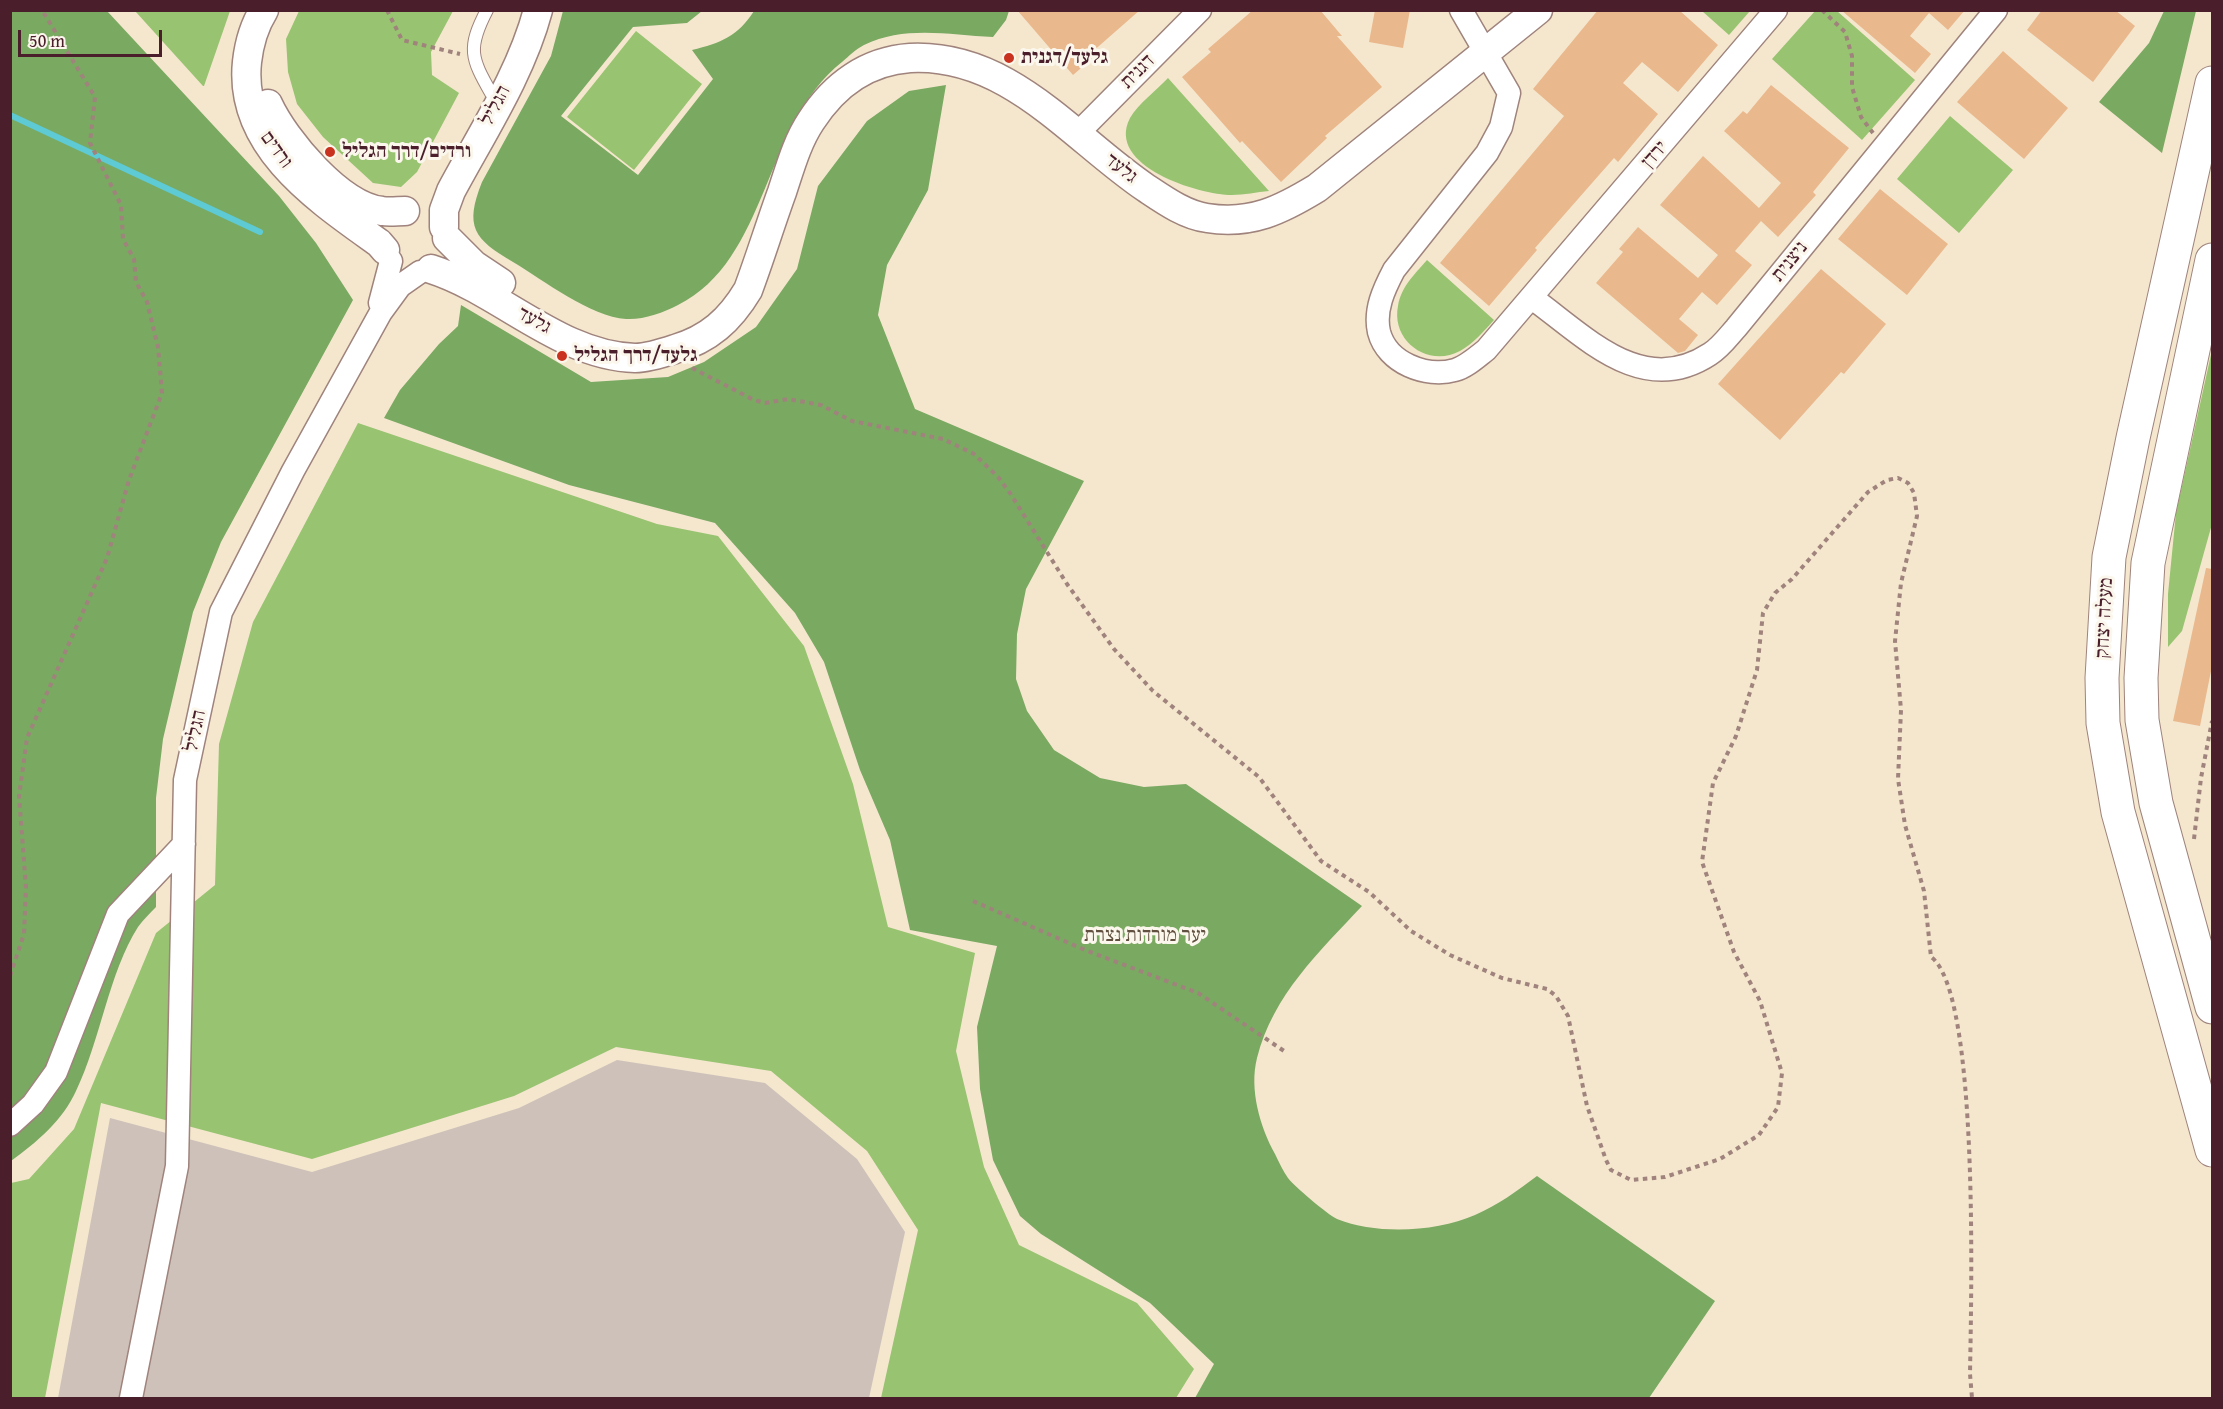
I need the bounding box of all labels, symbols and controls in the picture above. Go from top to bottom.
scale bar [21,18,165,56]
text: 50 m [29,27,65,54]
place label: גלעד/דגנית [1021,46,1108,70]
street label: דגנית [1116,50,1160,94]
marker: גלעד/דגנית [1002,51,1016,65]
street label: הגליל [475,82,517,130]
street label: ורדים [254,127,298,173]
street label: ירדן [1637,136,1673,174]
place label: ורדים/דרך הגליל [342,140,472,164]
marker: ורדים/דרך הגליל [323,145,337,159]
street label: גלעד [1100,149,1142,189]
street label: ניצנית [1767,237,1813,287]
street label: גלעד [513,302,555,340]
place label: גלעד/דרך הגליל [574,344,698,368]
marker: גלעד/דרך הגליל [555,349,569,363]
street label: מעלה יצחק [2091,577,2119,659]
street label: הגליל [180,708,212,754]
park label: יער מורדות נצרת [1084,924,1206,948]

